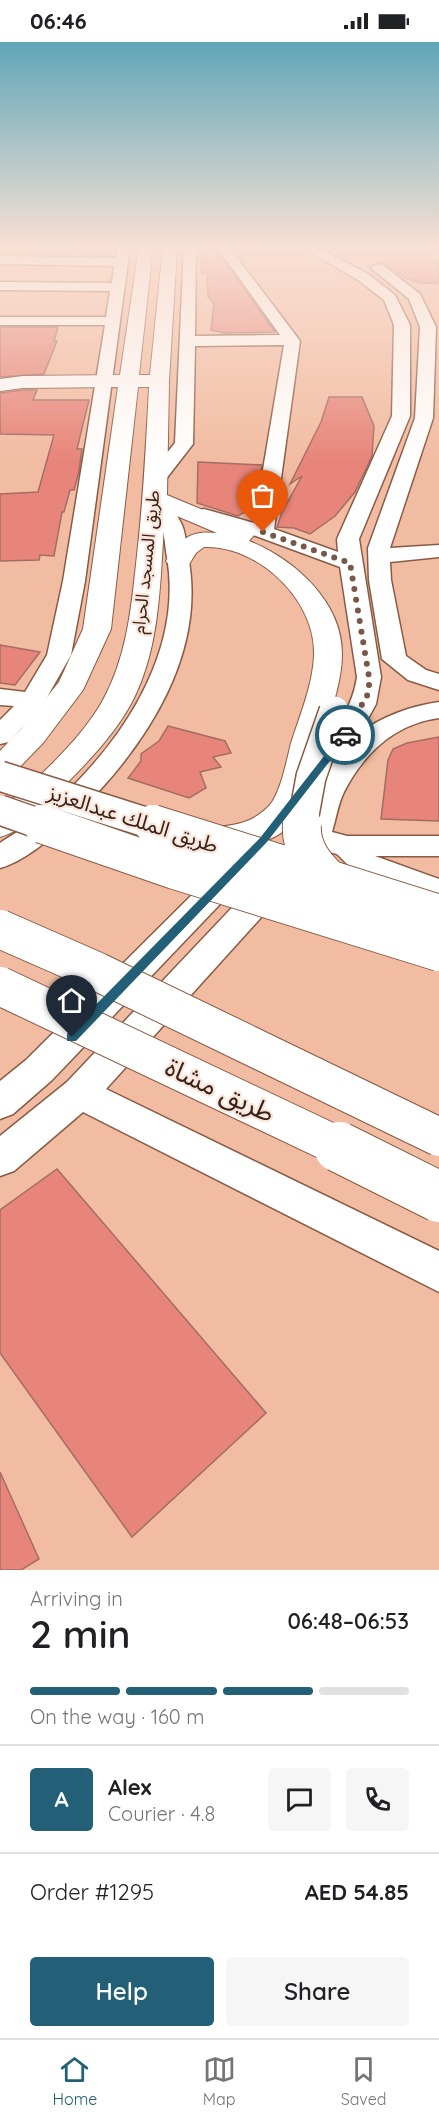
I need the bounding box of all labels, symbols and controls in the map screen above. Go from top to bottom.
text: 06:46 [30,7,87,35]
pin [237,470,288,532]
icon: bag [246,479,279,512]
street label: طريق المسجد الحرام [127,489,167,635]
courier [315,705,375,765]
icon: car [329,719,362,752]
street label: طريق الملك عبدالعزيز [44,778,222,859]
pin [46,975,97,1037]
icon: home [55,984,88,1017]
street label: طريق مشاة [160,1050,280,1129]
text: Arriving in [30,1586,123,1611]
text: 06:48–06:53 [287,1607,409,1635]
text: 2 min [30,1609,131,1658]
text: On the way · 160 m [30,1704,204,1729]
button: chat [268,1768,331,1831]
button: phone [346,1768,409,1831]
text: Alex [108,1773,151,1801]
text: A [54,1785,69,1813]
text: Courier · 4.8 [108,1801,215,1826]
text: Order #1295 [30,1878,154,1906]
text: AED 54.85 [305,1878,409,1906]
button: Help [30,1957,214,2026]
button: Share [226,1957,409,2026]
tab: Home [53,2053,97,2109]
tab: Map [203,2053,236,2109]
tab: Saved [341,2053,386,2109]

